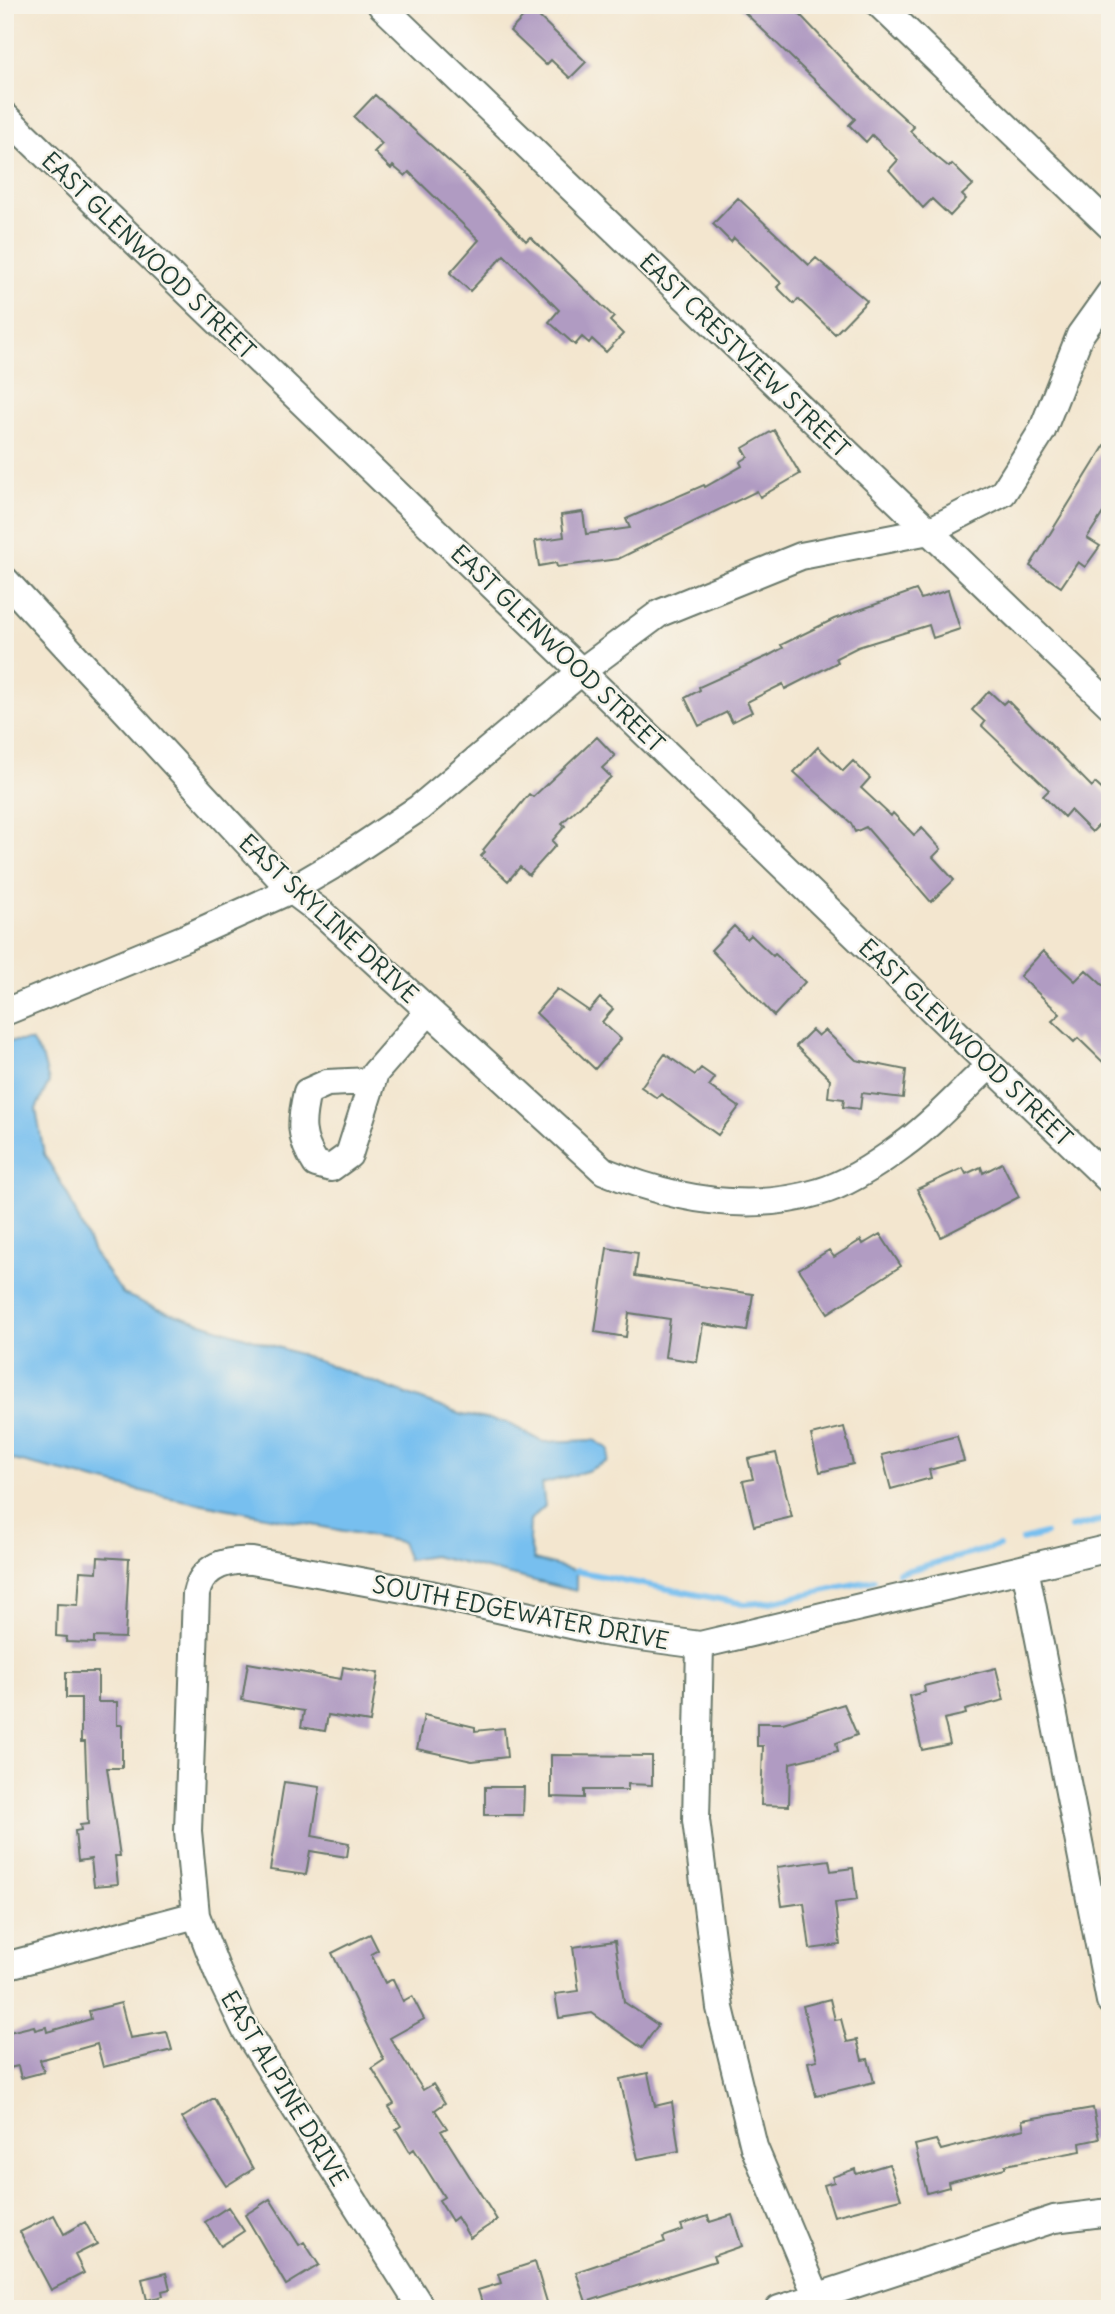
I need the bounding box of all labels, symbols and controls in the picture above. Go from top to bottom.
street label: EAST GLENWOOD STREET [36,145,262,365]
street label: EAST CRESTVIEW STREET [634,247,856,463]
street label: EAST GLENWOOD STREET [445,538,671,758]
street label: EAST SKYLINE DRIVE [233,827,425,1009]
street label: EAST GLENWOOD STREET [853,932,1079,1152]
street label: SOUTH EDGEWATER DRIVE [370,1569,672,1655]
street label: EAST ALPINE DRIVE [215,1985,355,2191]

